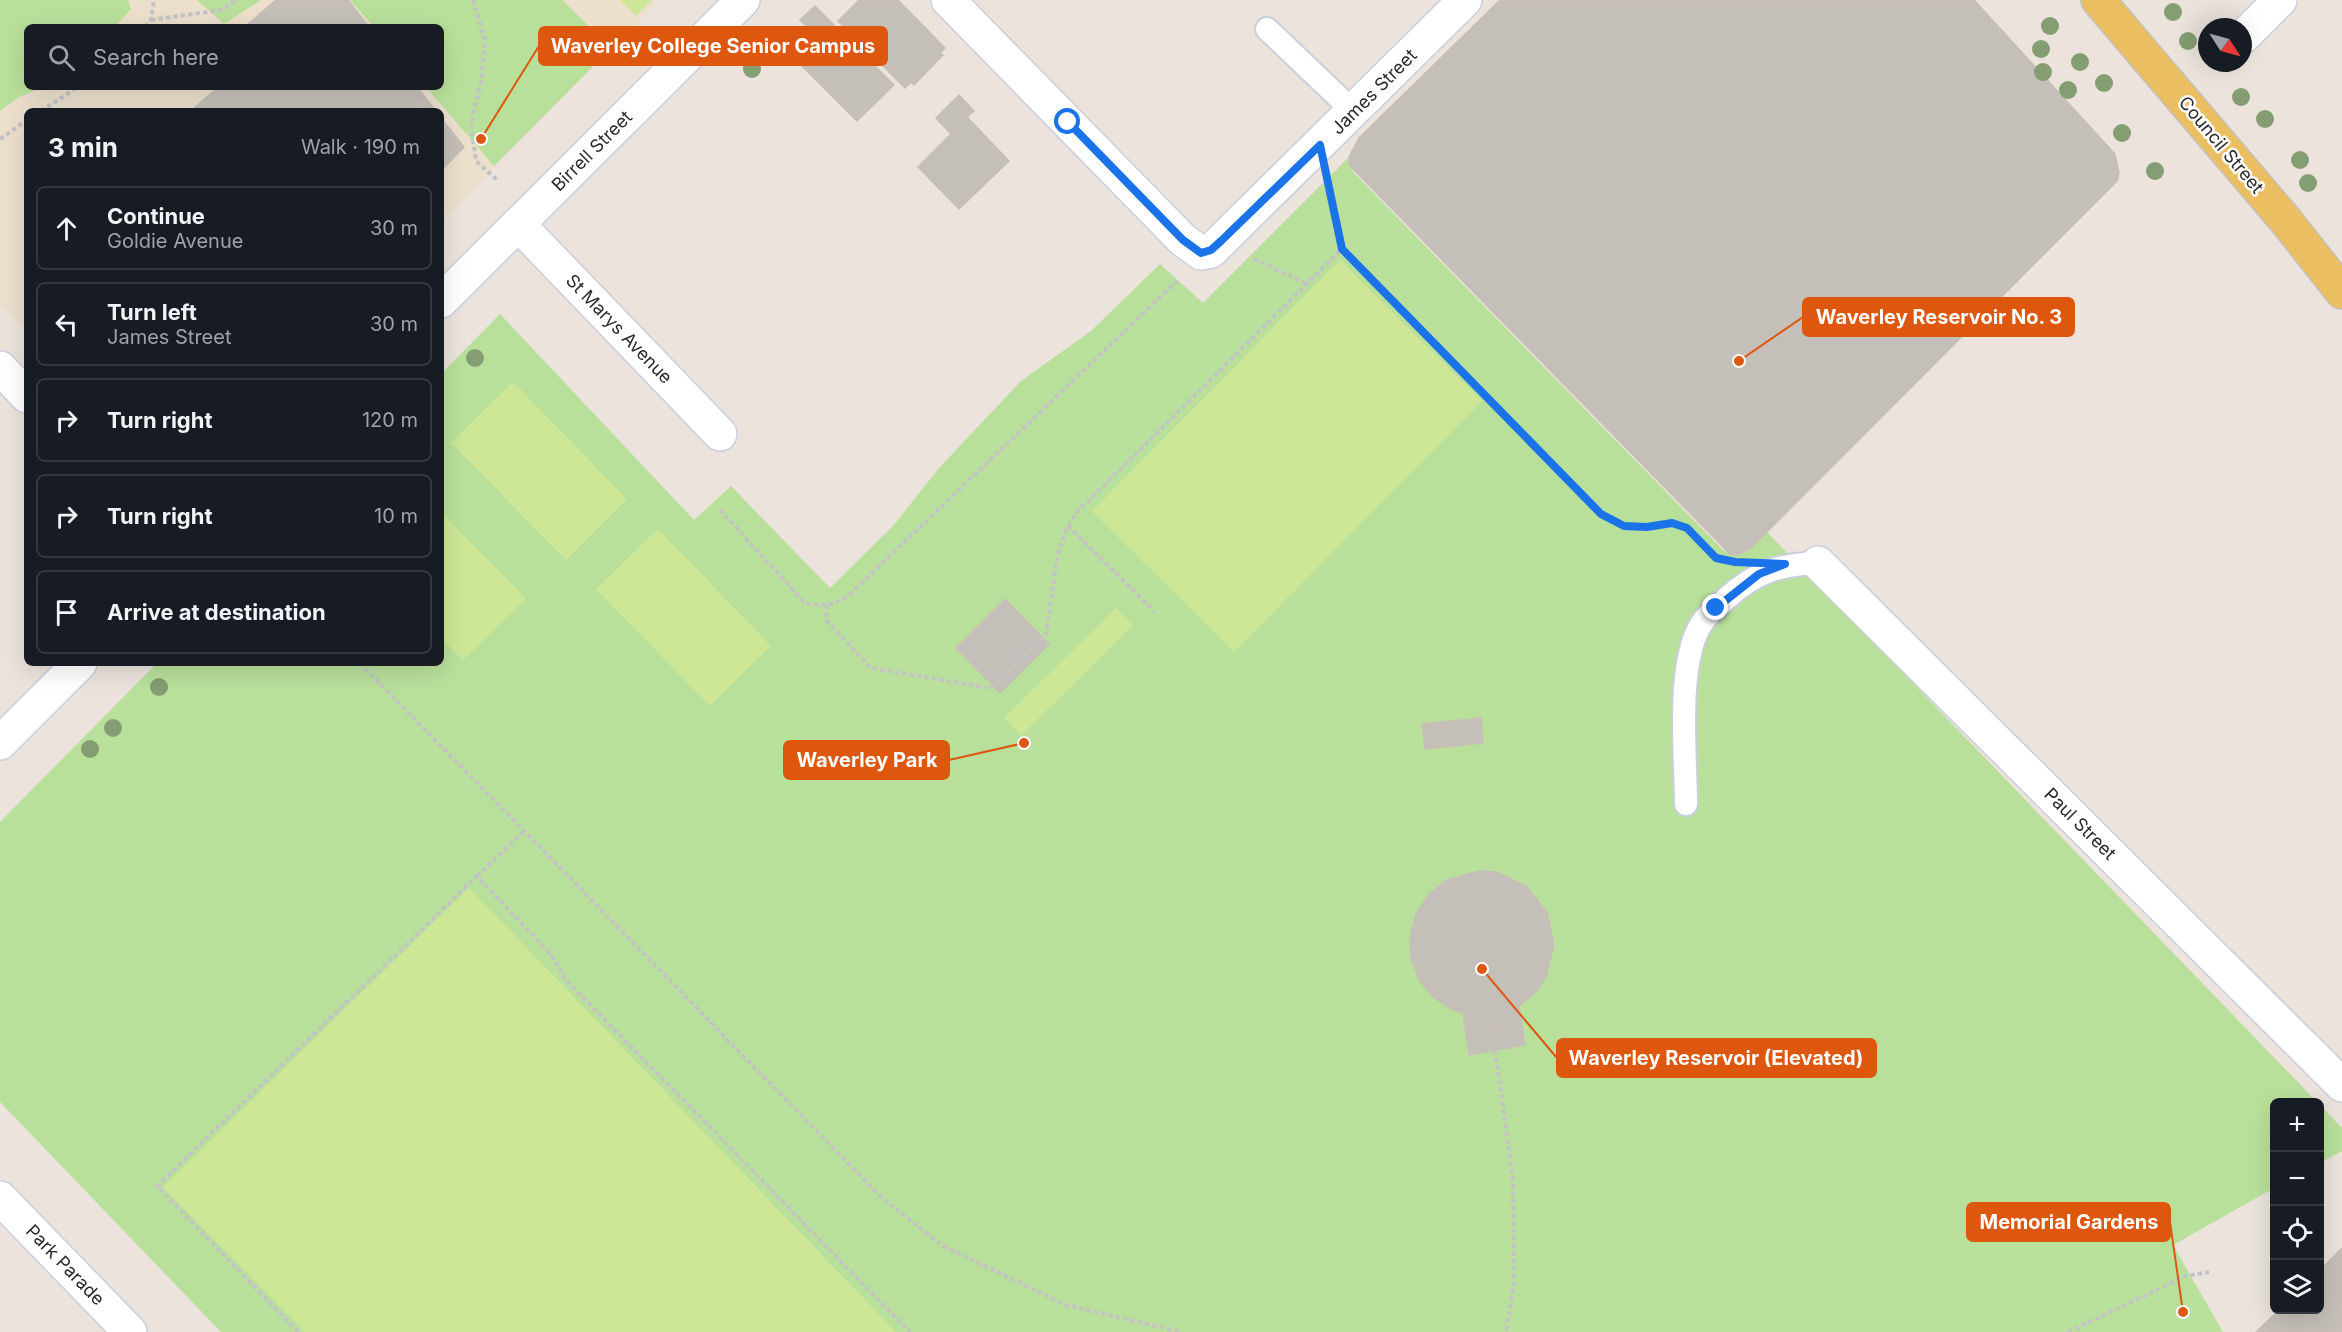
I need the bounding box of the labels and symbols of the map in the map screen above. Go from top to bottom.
north arrow [2198,18,2252,72]
callout: Waverley College Senior Campus [539,27,887,65]
text: Waverley College Senior Campus [551,34,875,58]
street label: James Street [1327,45,1421,139]
street label: Council Street [2175,92,2268,198]
street label: Birrell Street [547,106,636,195]
route start [1054,108,1080,134]
street label: St Marys Avenue [562,270,677,388]
callout: Waverley Reservoir No. 3 [1803,298,2074,336]
text: Waverley Reservoir No. 3 [1816,305,2062,329]
route end [1702,594,1728,620]
callout: Waverley Park [784,741,949,779]
text: Waverley Park [797,748,938,772]
street label: Paul Street [2040,784,2121,864]
callout: Waverley Reservoir (Elevated) [1557,1039,1876,1077]
text: Waverley Reservoir (Elevated) [1569,1046,1863,1070]
callout: Memorial Gardens [1967,1203,2170,1241]
text: Memorial Gardens [1980,1210,2159,1234]
street label: Park Parade [22,1220,109,1309]

